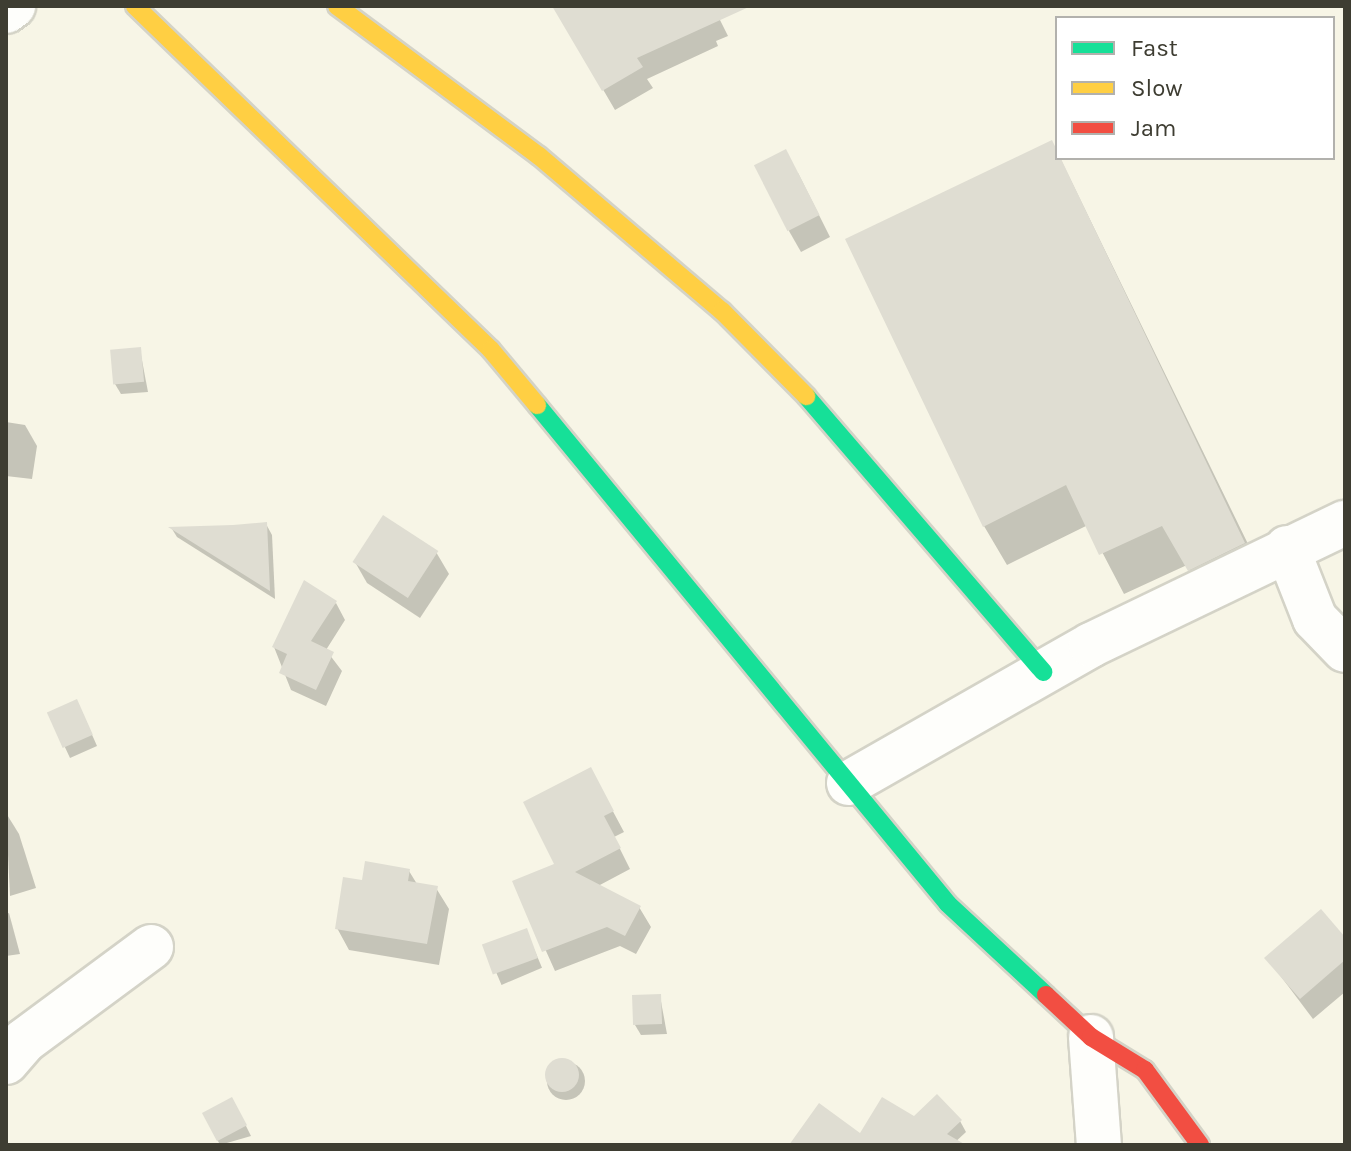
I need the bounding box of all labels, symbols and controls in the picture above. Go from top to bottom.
legend [1055,16,1335,160]
text: Fast [1131,34,1178,62]
text: Slow [1131,74,1183,102]
text: Jam [1131,114,1176,142]

